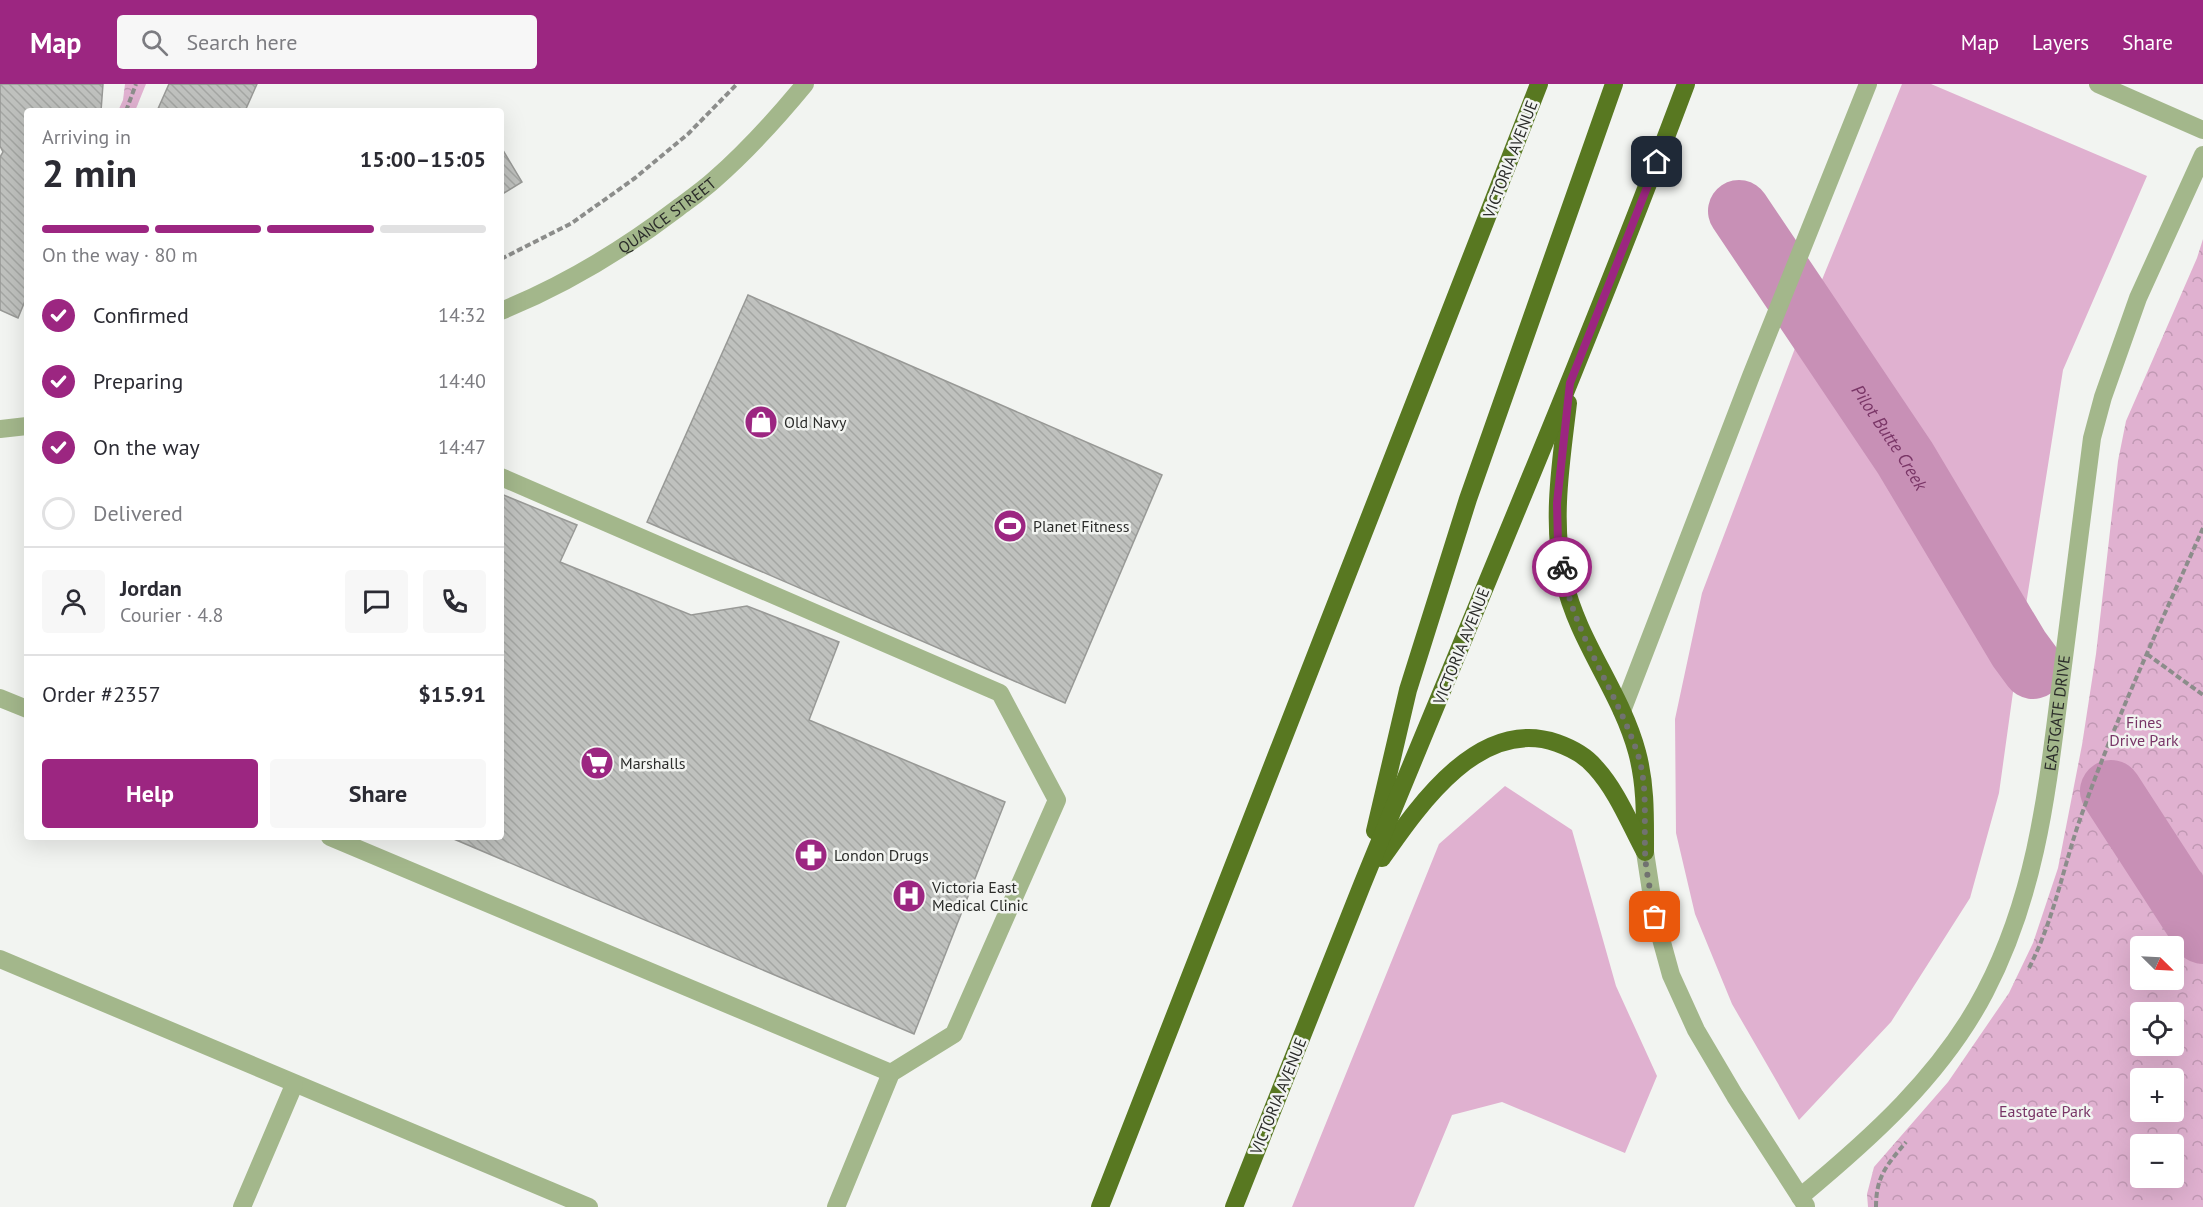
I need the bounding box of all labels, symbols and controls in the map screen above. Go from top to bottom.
search box [117,15,537,69]
text: Map [30,24,81,61]
icon: search [138,26,171,59]
text: Search here [186,28,297,56]
text: Map [1961,29,1999,56]
text: Layers [2032,29,2089,56]
text: Share [2122,29,2173,56]
street label: VICTORIA AVENUE [1478,97,1542,222]
text: Arriving in [42,124,131,150]
pin [1631,136,1682,187]
text: 15:00–15:05 [360,145,486,173]
icon: home [1640,145,1673,178]
text: 2 min [42,147,137,198]
street label: QUANCE STREET [614,173,720,258]
text: On the way · 80 m [42,242,198,268]
icon: check [42,299,75,332]
text: Confirmed [93,301,189,329]
text: 14:32 [438,302,486,328]
icon: check [42,365,75,398]
text: Preparing [93,367,183,395]
text: 14:40 [438,368,486,394]
water label: Pilot Butte Creek [1847,380,1934,495]
shop icon: Old Navy [743,404,779,440]
place label: Old Navy [784,412,847,432]
icon: check [42,431,75,464]
text: On the way [93,433,200,461]
text: 14:47 [438,434,486,460]
text: Delivered [93,499,183,527]
sports icon: Planet Fitness [992,508,1028,544]
place label: Planet Fitness [1033,516,1130,536]
courier [1532,537,1592,597]
icon: bike [1546,551,1579,584]
button: person [42,570,105,633]
button: chat [345,570,408,633]
button: phone [423,570,486,633]
text: Jordan [120,574,182,602]
street label: VICTORIA AVENUE [1428,585,1494,708]
text: Courier · 4.8 [120,602,223,628]
street label: EASTGATE DRIVE [2039,654,2074,772]
text: Order #2357 [42,680,161,708]
text: $15.91 [418,680,486,708]
park label: Fines Drive Park [2109,712,2179,750]
supermarket icon: Marshalls [579,745,615,781]
place label: Marshalls [620,753,686,773]
button: Help [42,759,258,828]
button: Share [270,759,486,828]
pharmacy icon: London Drugs [793,837,829,873]
place label: London Drugs [834,845,929,865]
place label: Victoria East Medical Clinic [931,877,1028,915]
hospital icon: Victoria East Medical Clinic [891,878,927,914]
pin [1629,891,1680,942]
icon: bag [1638,900,1671,933]
north arrow [2130,936,2184,990]
map controls [2130,936,2184,1188]
button: locate [2130,1002,2184,1056]
street label: VICTORIA AVENUE [1245,1035,1311,1158]
button: + [2130,1068,2184,1122]
park label: Eastgate Park [1999,1101,2091,1121]
button: − [2130,1134,2184,1188]

